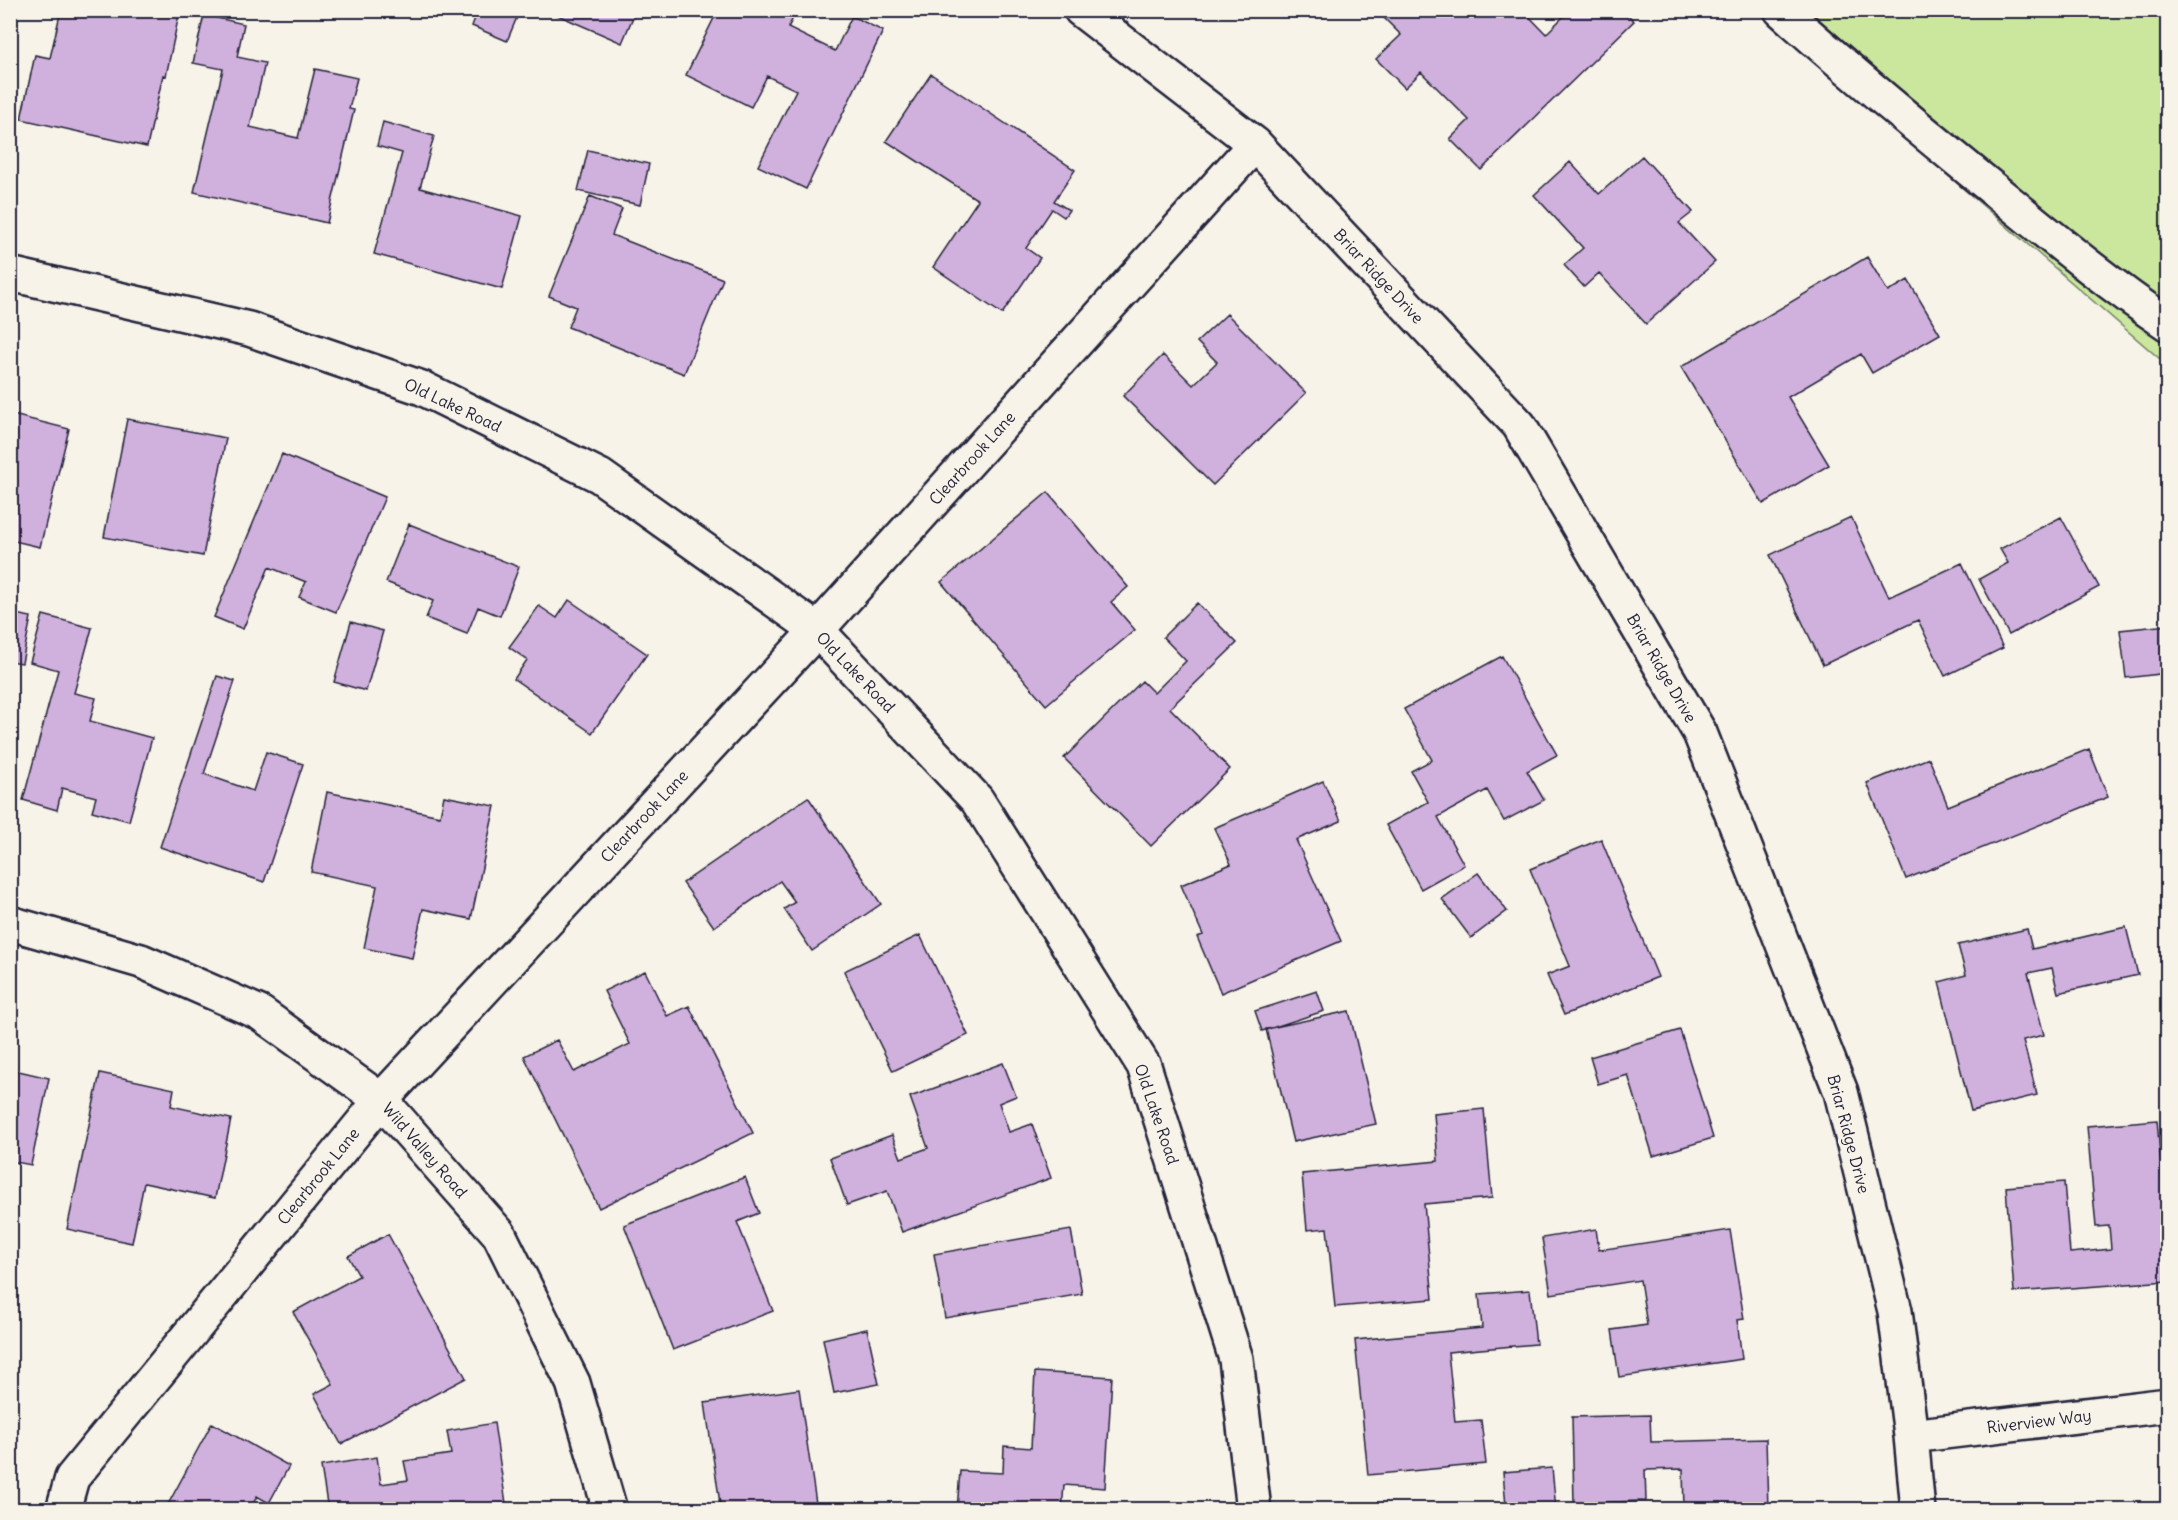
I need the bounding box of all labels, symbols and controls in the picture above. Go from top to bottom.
street label: Briar Ridge Drive [1330,224,1428,328]
street label: Old Lake Road [401,374,505,436]
street label: Clearbrook Lane [925,407,1019,509]
street label: Briar Ridge Drive [1623,610,1701,726]
street label: Old Lake Road [812,627,900,717]
street label: Clearbrook Lane [596,766,692,866]
street label: Old Lake Road [1130,1061,1184,1167]
street label: Briar Ridge Drive [1823,1072,1875,1196]
street label: Wild Valley Road [378,1098,472,1202]
street label: Clearbrook Lane [273,1123,363,1229]
street label: Riverview Way [1986,1405,2092,1437]

